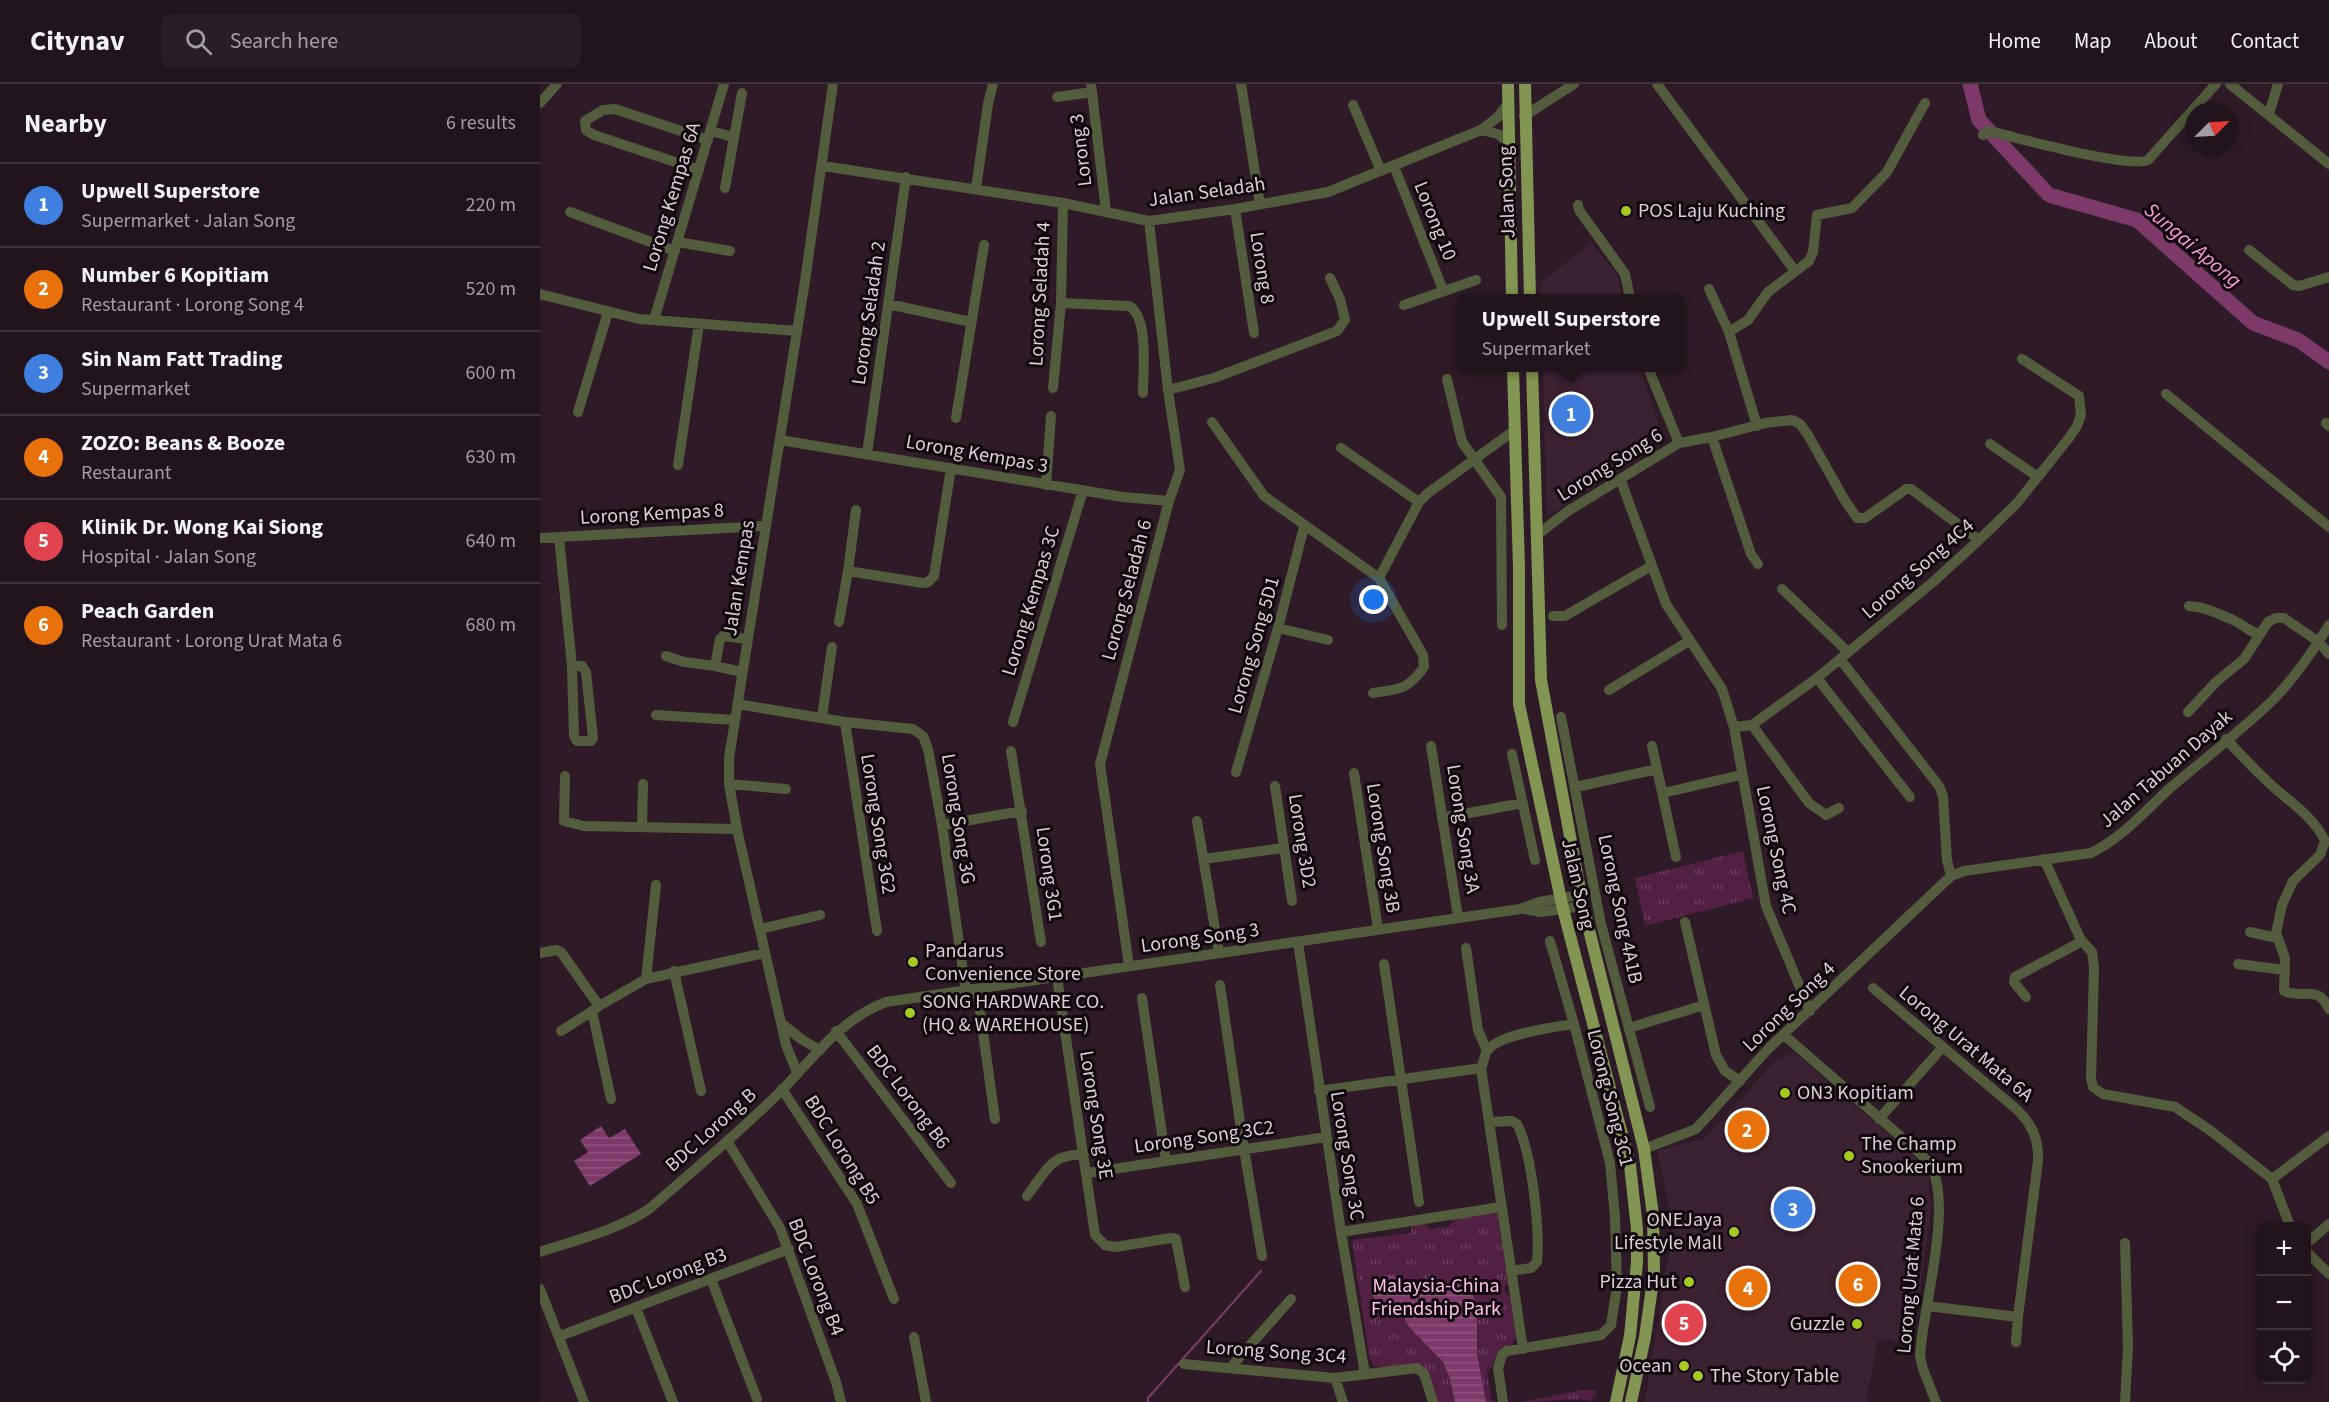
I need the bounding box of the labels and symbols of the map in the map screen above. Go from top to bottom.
north arrow [2185,102,2239,156]
street label: Lorong 3 [1063,112,1099,188]
street label: Lorong Kempas 6A [636,119,708,275]
street label: Jalan Song [1491,145,1523,239]
street label: Jalan Seladah [1147,170,1267,214]
street label: Lorong 10 [1407,177,1464,265]
water label: Sungai Apong [2138,195,2248,295]
place label: POS Laju Kuching [1638,197,1785,225]
marker: POS Laju Kuching [1619,204,1633,218]
street label: Lorong Seladah 4 [1022,221,1058,367]
street label: Lorong 8 [1242,230,1282,306]
street label: Lorong Seladah 2 [845,239,893,387]
pin: 1 [1552,392,1590,436]
street label: Lorong Song 6 [1552,421,1668,509]
street label: Lorong Kempas 3 [904,428,1050,480]
street label: Lorong Kempas 8 [579,496,725,532]
street label: Lorong Song 4C4 [1856,512,1980,626]
street label: Lorong Seladah 6 [1095,516,1159,664]
street label: Jalan Kempas [716,518,762,638]
street label: Lorong Kempas 3C [995,523,1067,679]
street label: Lorong Song 5D1 [1221,573,1287,717]
your location [1359,585,1388,614]
street label: Jalan Tabuan Dayak [2094,703,2238,834]
street label: Lorong Song 3G2 [853,752,903,896]
street label: Lorong Song 3G [934,752,982,886]
street label: Lorong Song 3A [1439,762,1487,896]
street label: Lorong Song 3B [1359,781,1407,915]
street label: Lorong Song 4C [1749,783,1803,917]
street label: Lorong 3D2 [1281,792,1323,890]
street label: Lorong 3G1 [1029,825,1069,923]
street label: Lorong Song 4A1B [1591,832,1649,986]
street label: Jalan Song [1554,836,1602,932]
street label: Lorong Song 3 [1139,916,1261,960]
place label: Pandarus Convenience Store [925,937,1081,988]
marker: Pandarus Convenience Store [906,955,920,969]
street label: Lorong Song 4 [1736,955,1842,1059]
street label: Lorong Urat Mata 6A [1892,979,2040,1109]
place label: SONG HARDWARE CO. (HQ & WAREHOUSE) [922,988,1104,1039]
marker: SONG HARDWARE CO. (HQ & WAREHOUSE) [903,1006,917,1020]
street label: Lorong Song 3C1 [1579,1026,1641,1170]
street label: BDC Lorong B6 [859,1039,957,1155]
street label: Lorong Song 3E [1072,1049,1120,1181]
place label: ON3 Kopitiam [1797,1079,1914,1107]
street label: BDC Lorong B [659,1081,763,1179]
marker: ON3 Kopitiam [1778,1086,1792,1100]
street label: Lorong Song 3C [1323,1089,1371,1223]
street label: BDC Lorong B5 [797,1090,887,1210]
pin: 2 [1728,1108,1766,1152]
street label: Lorong Song 3C2 [1132,1113,1276,1161]
place label: The Champ Snookerium [1861,1130,1963,1181]
marker: The Champ Snookerium [1842,1149,1856,1163]
pin: 3 [1774,1186,1812,1232]
street label: Lorong Urat Mata 6 [1890,1195,1932,1355]
place label: ONEJaya Lifestyle Mall [1614,1206,1722,1257]
street label: BDC Lorong B4 [781,1214,851,1340]
marker: ONEJaya Lifestyle Mall [1727,1225,1741,1239]
street label: BDC Lorong B3 [605,1241,731,1311]
pin: 6 [1838,1262,1878,1306]
pin: 4 [1728,1266,1768,1310]
place label: Pizza Hut [1599,1268,1677,1296]
park label: Malaysia-China Friendship Park [1371,1272,1501,1323]
marker: Pizza Hut [1682,1275,1696,1289]
pin: 5 [1664,1300,1704,1346]
place label: Guzzle [1790,1310,1845,1338]
marker: Guzzle [1850,1317,1864,1331]
street label: Lorong Song 3C4 [1205,1333,1347,1371]
place label: Ocean [1619,1352,1672,1380]
marker: Ocean [1677,1359,1691,1373]
place label: The Story Table [1710,1362,1839,1390]
marker: The Story Table [1691,1369,1705,1383]

